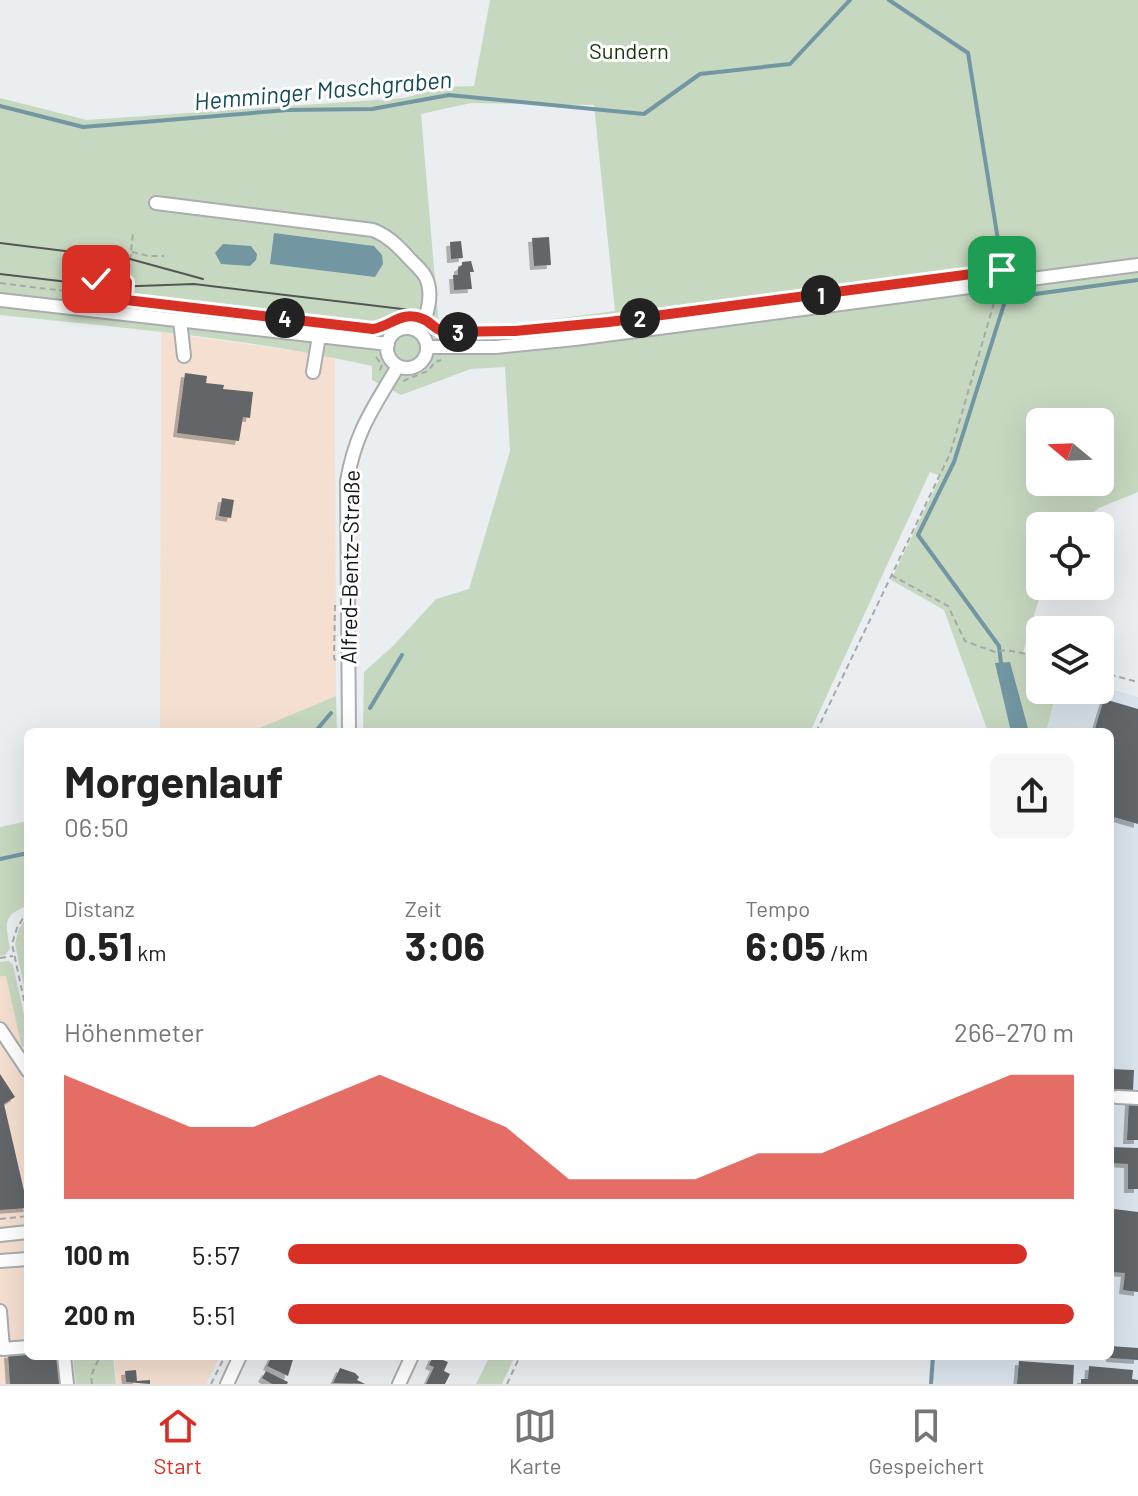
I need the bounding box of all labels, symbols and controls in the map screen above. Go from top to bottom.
park label: Sundern [589,37,669,63]
water label: Hemminger Maschgraben [193,64,453,115]
pin [968,236,1036,304]
pin [62,245,130,313]
icon: arrive [980,248,1024,292]
icon: check [74,257,118,301]
pin: 1 [801,275,841,315]
text: 1 [817,282,825,308]
pin: 4 [265,298,305,338]
pin: 2 [620,298,660,338]
text: 4 [278,305,292,331]
text: 2 [634,305,646,331]
pin: 3 [438,312,478,352]
text: 3 [452,319,464,345]
north arrow [1026,408,1114,496]
map controls [1026,408,1114,704]
street label: Alfred-Bentz-Straße [334,470,364,664]
button: locate [1026,512,1114,600]
button: layers [1026,616,1114,704]
text: Morgenlauf [64,754,283,807]
button: share [990,754,1074,838]
text: 06:50 [64,811,129,842]
text: Distanz [64,895,135,921]
text: Zeit [405,895,442,921]
text: Tempo [745,895,810,921]
text: 0.51 [64,921,133,969]
text: 3:06 [405,921,485,969]
text: 6:05 [745,921,826,969]
text: km [133,939,167,965]
text: /km [826,939,868,965]
text: Höhenmeter [64,1016,204,1047]
text: 266–270 m [954,1016,1074,1047]
text: 100 m [64,1239,130,1270]
text: 5:57 [192,1239,240,1270]
text: 200 m [64,1299,135,1330]
text: 5:51 [192,1299,236,1330]
tab: Start [154,1404,202,1478]
tab: Karte [509,1404,561,1478]
tab: Gespeichert [868,1404,984,1478]

